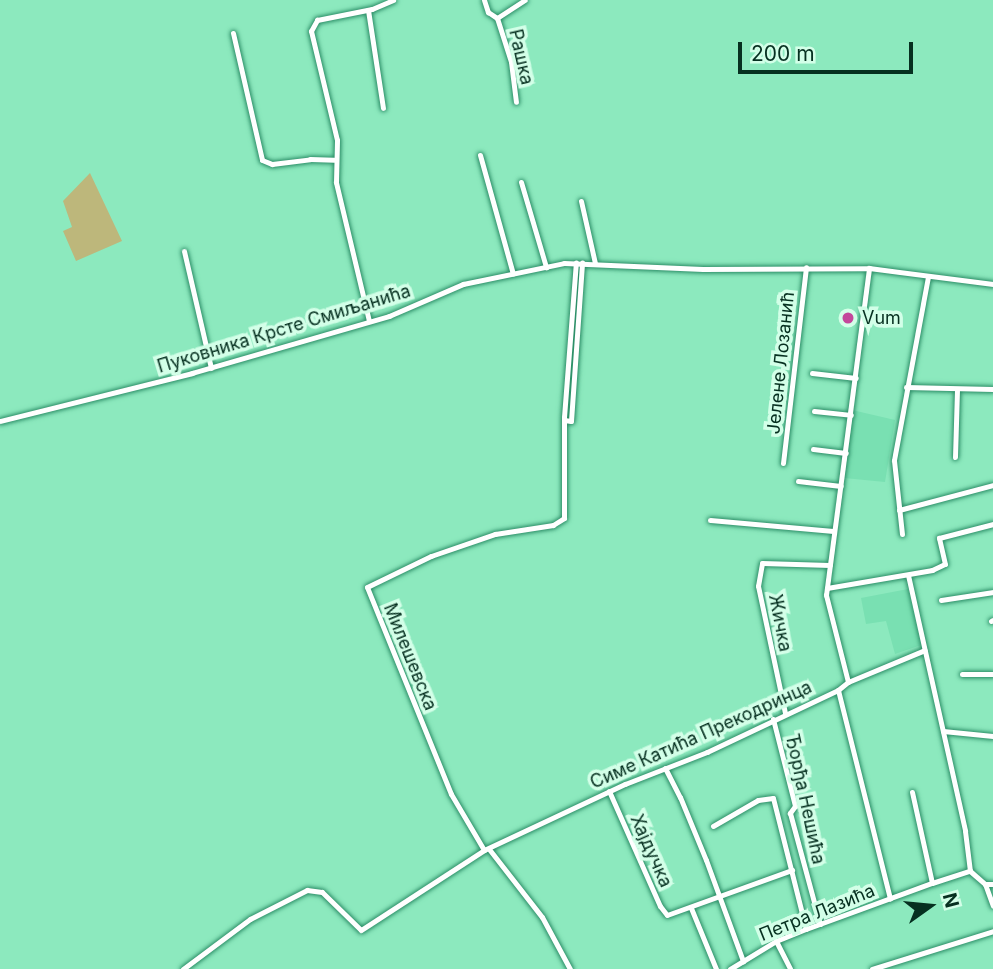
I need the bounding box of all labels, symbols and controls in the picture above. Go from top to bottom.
street label: Рашка [504,27,538,87]
scale bar [741,28,916,72]
text: 200 m [751,41,815,66]
street label: Пуковника Крсте Смиљанића [155,280,413,378]
street label: Јелене Лозанић [763,291,799,435]
place label: Vum [862,307,901,329]
marker: Vum [840,310,856,326]
street label: Жичка [764,592,796,654]
street label: Милешевска [379,600,441,714]
street label: Симе Катића Прекодринца [587,676,815,794]
street label: Ђорђа Нешића [781,732,829,866]
street label: Хајдучка [625,811,677,891]
north arrow [895,871,965,941]
street label: Петра Лазића [756,880,878,946]
text: N [938,890,964,910]

